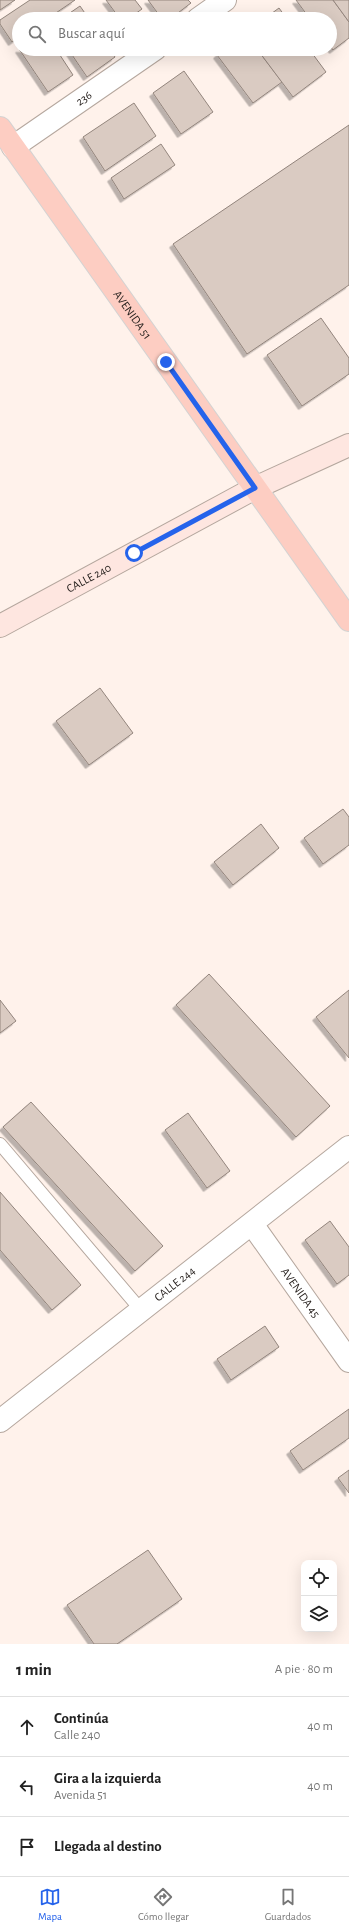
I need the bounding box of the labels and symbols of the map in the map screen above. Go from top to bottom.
street label: 236 [74,88,94,108]
street label: AVENIDA 51 [111,288,154,341]
route end [157,353,175,371]
route start [125,544,143,562]
street label: CALLE 240 [65,561,113,595]
street label: CALLE 244 [152,1264,197,1303]
street label: AVENIDA 45 [279,1265,322,1320]

